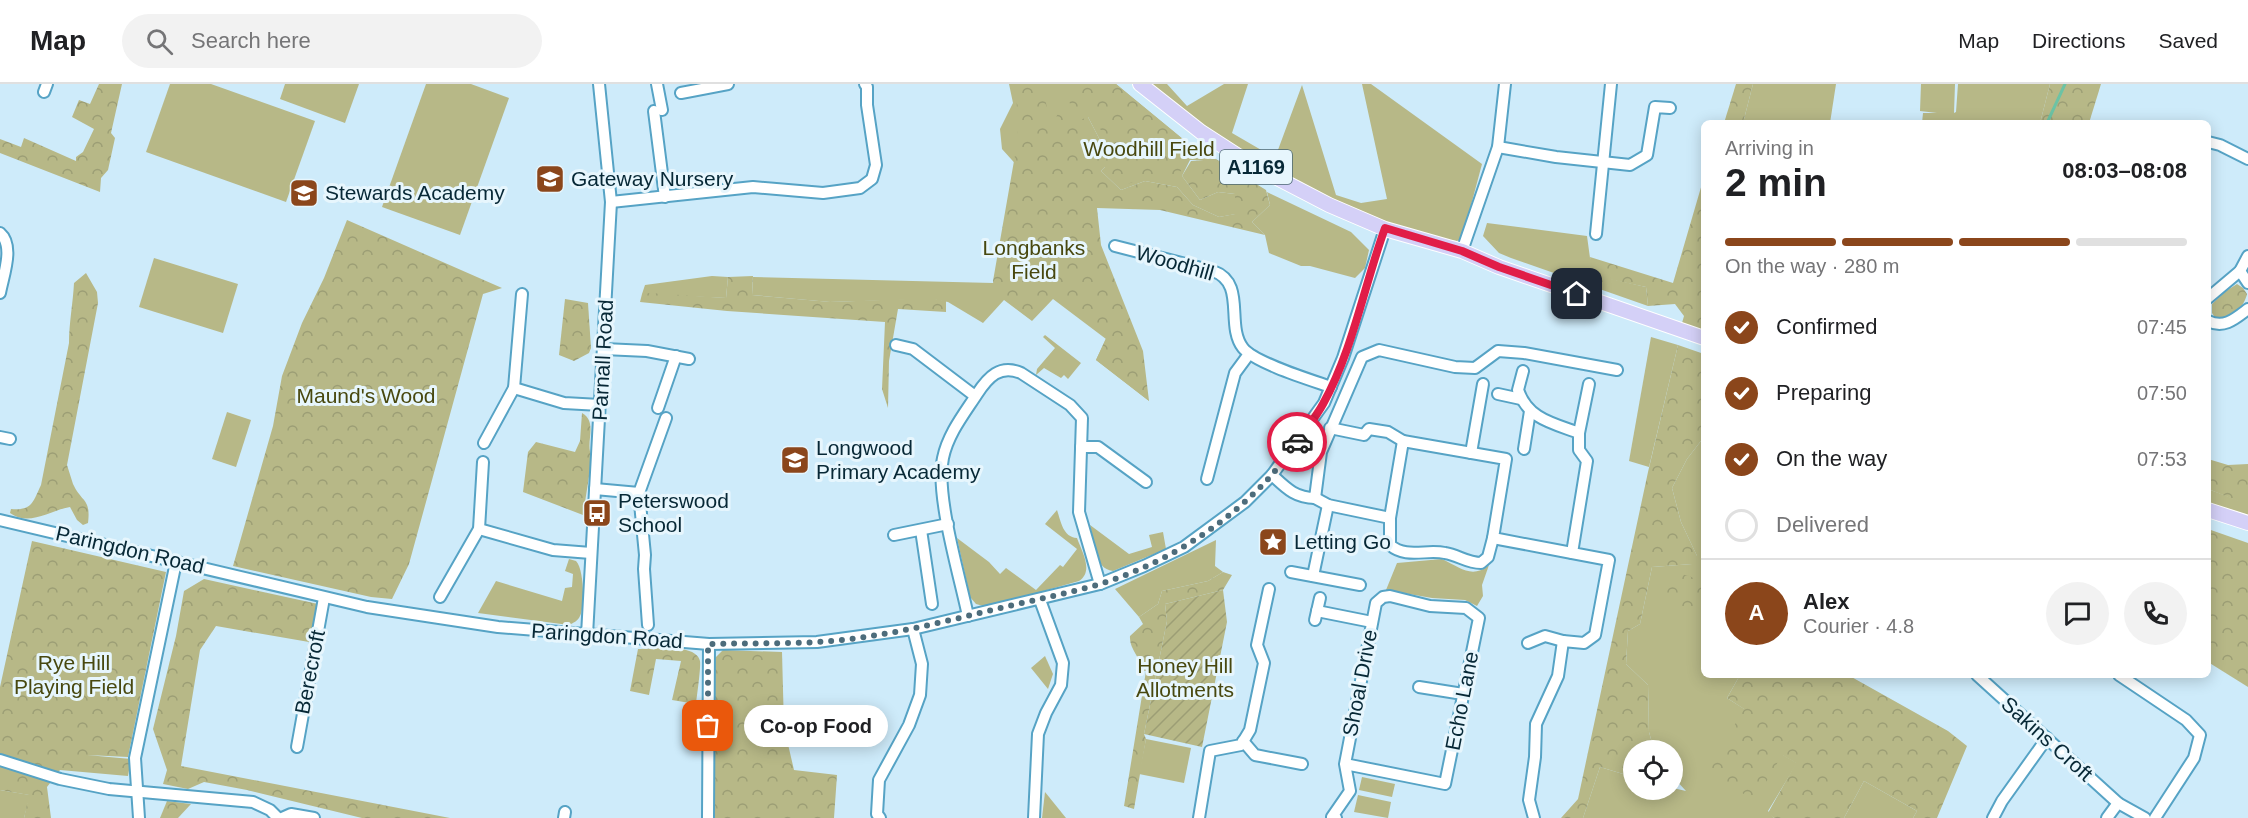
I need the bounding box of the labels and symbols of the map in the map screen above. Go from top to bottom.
park label: Woodhill Field [1083,137,1215,160]
road number: A1169 [1220,150,1292,184]
school or university icon: Gateway Nursery [534,163,566,195]
place label: Gateway Nursery [571,167,734,190]
school or university icon: Stewards Academy [288,177,320,209]
place label: Stewards Academy [325,181,505,204]
park label: Longbanks Field [983,236,1085,283]
street label: Woodhill [1133,240,1217,285]
pin [1551,268,1602,319]
street label: Parnall Road [588,299,617,421]
park label: Maund's Wood [296,384,436,407]
courier [1267,412,1327,472]
place label: Longwood Primary Academy [816,436,981,483]
school or university icon: Longwood Primary Academy [779,444,811,476]
place label: Peterswood School [618,489,729,536]
bus stop icon: Peterswood School [581,497,613,529]
street label: Paringdon Road [54,521,207,578]
place icon: Letting Go [1257,526,1289,558]
place label: Letting Go [1294,530,1391,553]
street label: Paringdon Road [531,619,684,652]
street label: Shoal Drive [1338,627,1381,738]
street label: Berecroft [290,628,329,716]
street label: Echo Lane [1441,649,1482,752]
park label: Rye Hill Playing Field [14,651,134,698]
park label: Honey Hill Allotments [1136,654,1234,701]
street label: Sakins Croft [1997,692,2098,786]
pin [682,700,733,751]
callout: Co-op Food [744,705,888,747]

